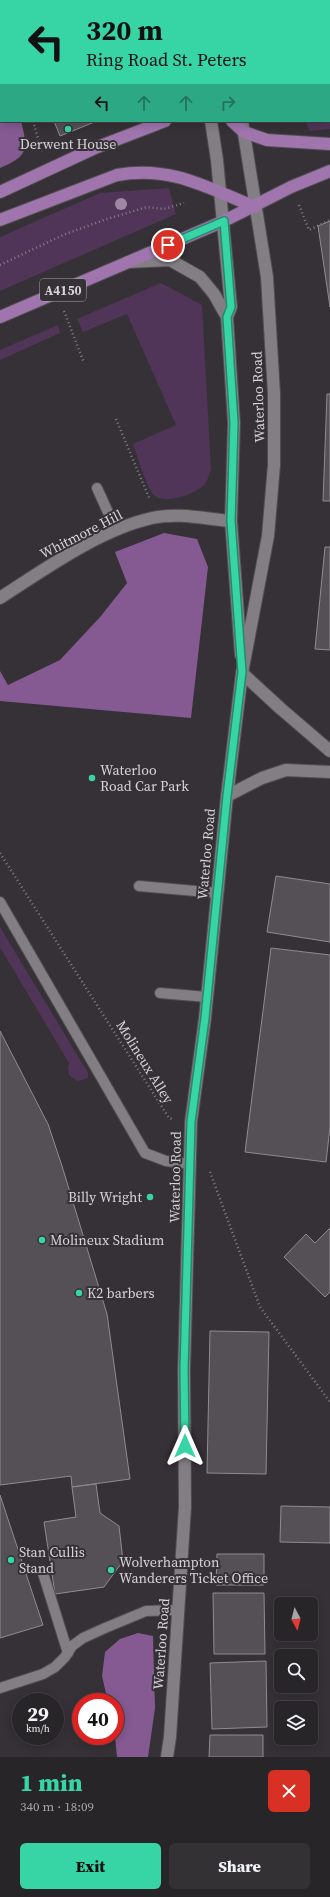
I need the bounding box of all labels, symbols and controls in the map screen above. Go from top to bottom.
text: 320 m [86,11,163,49]
icon: left [20,16,72,68]
text: Ring Road St. Peters [86,47,247,72]
icon: left [91,92,113,114]
icon: ahead [133,92,155,114]
icon: ahead [175,92,197,114]
icon: right [217,92,239,114]
marker: Derwent House [63,124,73,134]
place label: Derwent House [20,134,116,154]
pin [151,228,185,262]
icon: arrive [157,234,179,256]
road number: A4150 [40,279,86,301]
street label: Waterloo Road [246,351,270,443]
street label: Whitmore Hill [36,505,126,563]
place label: Waterloo Road Car Park [100,760,189,796]
marker: Waterloo Road Car Park [87,773,97,783]
street label: Waterloo Road [192,807,220,901]
street label: Molineux Alley [111,1017,179,1108]
street label: Waterloo Road [164,1131,186,1223]
place label: Billy Wright [68,1187,142,1207]
marker: Billy Wright [145,1192,155,1202]
place label: Molineux Stadium [50,1230,165,1250]
marker: Molineux Stadium [37,1235,47,1245]
place label: K2 barbers [87,1283,155,1303]
marker: K2 barbers [74,1288,84,1298]
position arrow [164,1425,206,1467]
place label: Stan Cullis Stand [19,1542,85,1578]
place label: Wolverhampton Wanderers Ticket Office [119,1552,268,1588]
marker: Stan Cullis Stand [6,1555,16,1565]
marker: Wolverhampton Wanderers Ticket Office [106,1565,116,1575]
north arrow [274,1597,318,1641]
map controls [274,1597,318,1745]
street label: Waterloo Road [148,1598,174,1690]
button: search [274,1649,318,1693]
speed limit sign: 40 [72,1693,124,1745]
text: 29 [27,1700,49,1728]
button: layers [274,1701,318,1745]
text: km/h [26,1722,50,1735]
text: 1 min [20,1766,83,1799]
button: close [268,1770,310,1812]
text: 340 m · 18:09 [20,1798,94,1815]
button: Exit [20,1843,161,1889]
button: Share [169,1843,310,1889]

